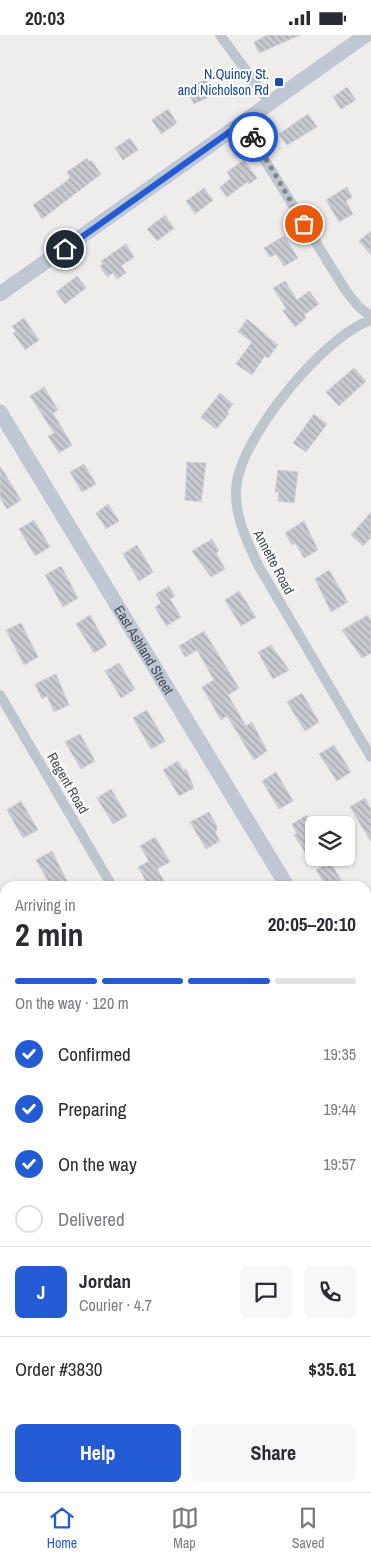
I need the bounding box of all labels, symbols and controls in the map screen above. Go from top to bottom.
text: 20:03 [25,5,65,31]
place label: N.Quincy St. and Nicholson Rd [178,65,269,99]
marker: N.Quincy St. and Nicholson Rd [273,76,285,88]
courier [228,112,278,162]
icon: bike [239,123,267,151]
pin [283,203,325,245]
icon: bag [290,210,318,238]
pin [44,228,86,270]
icon: home [51,235,79,263]
street label: Annette Road [249,526,298,597]
street label: East Ashland Street [110,602,178,698]
street label: Regent Road [43,749,93,817]
map controls [305,816,355,866]
button: layers [305,816,355,866]
text: Arriving in [15,894,76,916]
text: 20:05–20:10 [268,911,356,937]
text: 2 min [15,913,84,956]
text: On the way · 120 m [15,992,129,1014]
icon: check [15,1040,43,1068]
text: Confirmed [58,1041,131,1067]
text: 19:35 [323,1043,356,1065]
icon: check [15,1095,43,1123]
text: Preparing [58,1096,126,1122]
text: 19:44 [323,1098,356,1120]
icon: check [15,1150,43,1178]
text: On the way [58,1151,137,1177]
text: 19:57 [323,1153,356,1175]
text: Delivered [58,1206,125,1232]
button: chat [240,1266,292,1318]
button: phone [304,1266,356,1318]
text: Jordan [79,1268,131,1294]
text: J [37,1279,45,1305]
text: Courier · 4.7 [79,1294,152,1316]
text: Order #3830 [15,1356,102,1382]
text: $35.61 [308,1356,356,1382]
button: Help [15,1424,181,1482]
button: Share [191,1424,356,1482]
tab: Home [47,1504,77,1552]
tab: Map [171,1504,199,1552]
tab: Saved [292,1504,324,1552]

